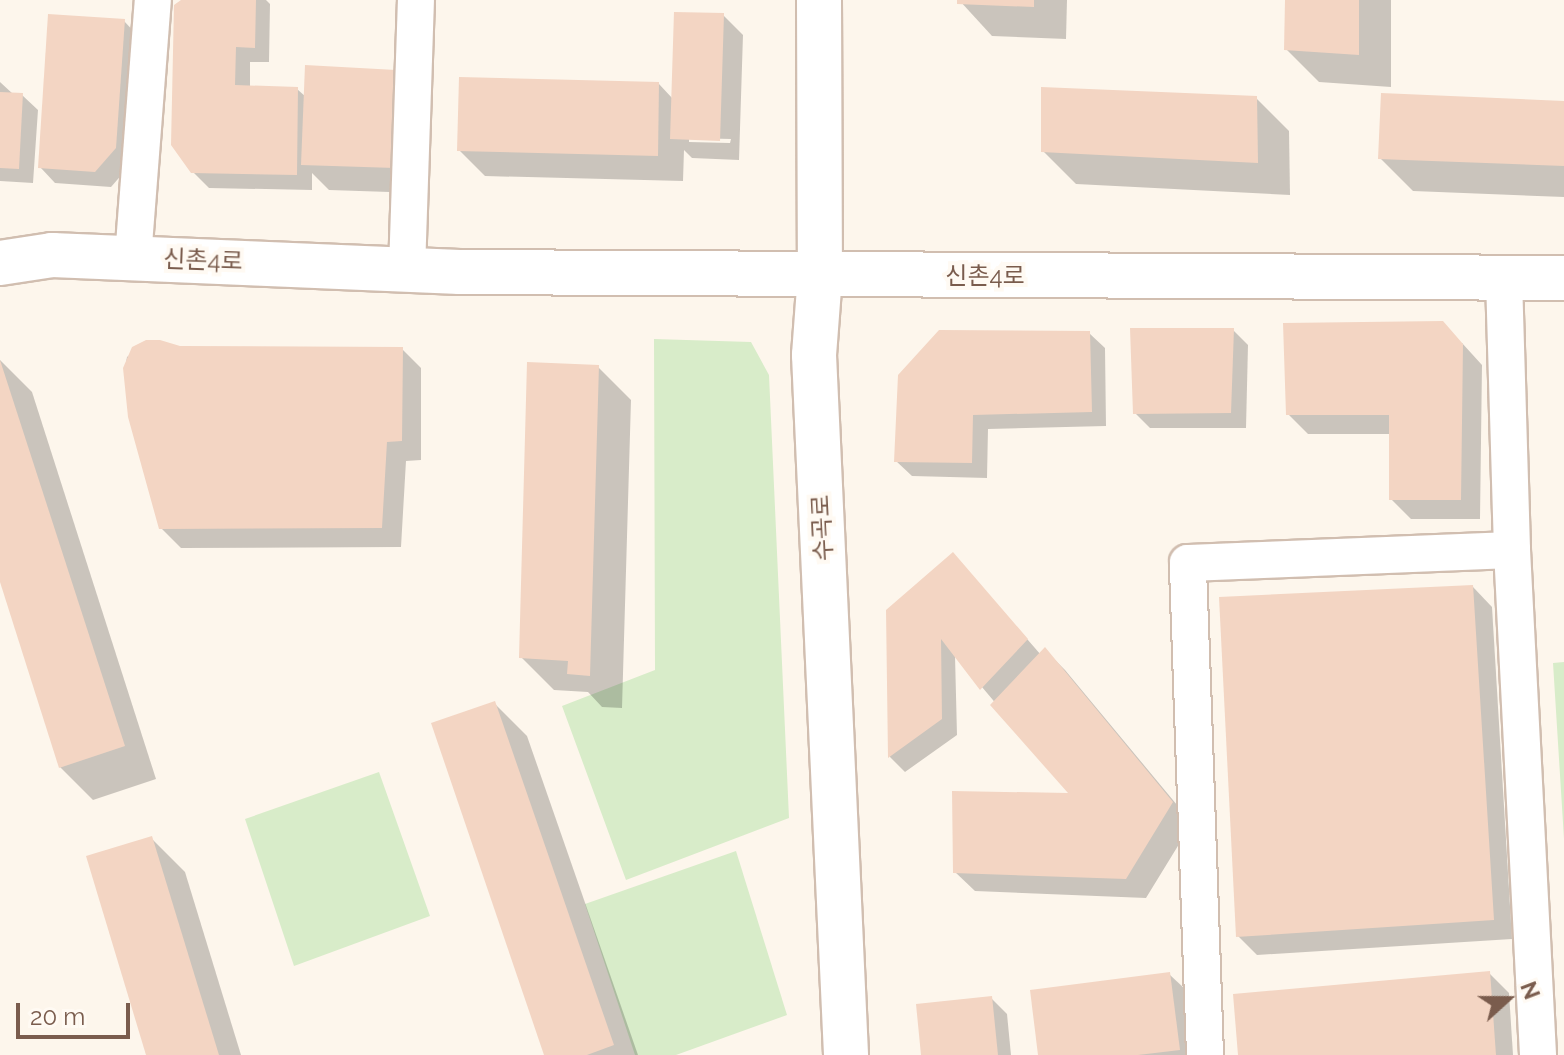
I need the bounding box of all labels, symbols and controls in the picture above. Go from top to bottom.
street label: 신촌4로 [163,244,243,276]
street label: 신촌4로 [945,262,1025,290]
street label: 수곡로 [806,494,838,562]
north arrow [1468,959,1548,1039]
text: N [1515,978,1546,1003]
scale bar [20,987,134,1037]
text: 20 m [30,1002,85,1031]

